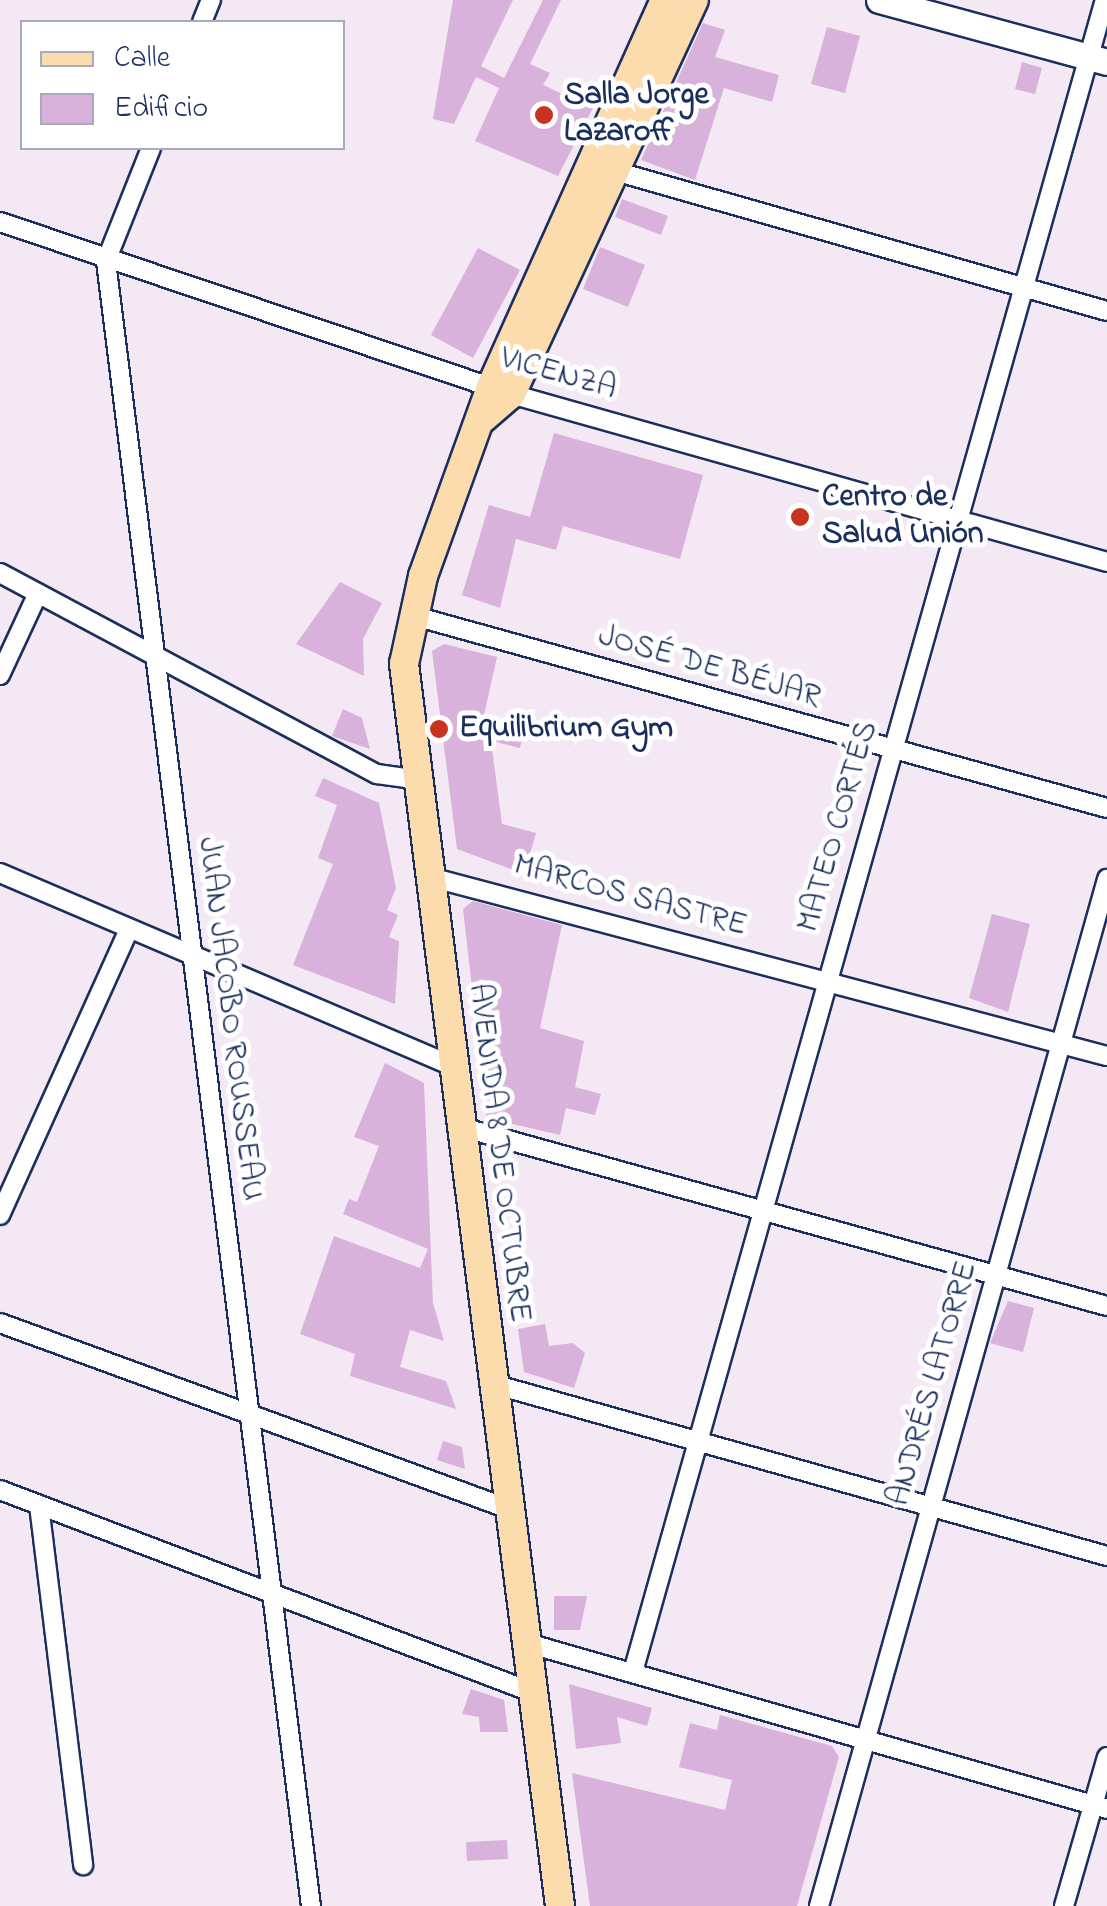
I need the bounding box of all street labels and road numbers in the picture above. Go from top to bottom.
street label: VICENZA [496,340,620,410]
street label: JOSÉ DE BÉJAR [593,618,825,718]
street label: MATEO CORTÉS [791,717,887,937]
street label: JUAN JACOBO ROUSSEAU [188,835,270,1203]
street label: MARCOS SASTRE [509,847,751,947]
street label: AVENIDA 8 DE OCTUBRE [458,981,538,1325]
street label: ANDRÉS LATORRE [881,1257,987,1511]

